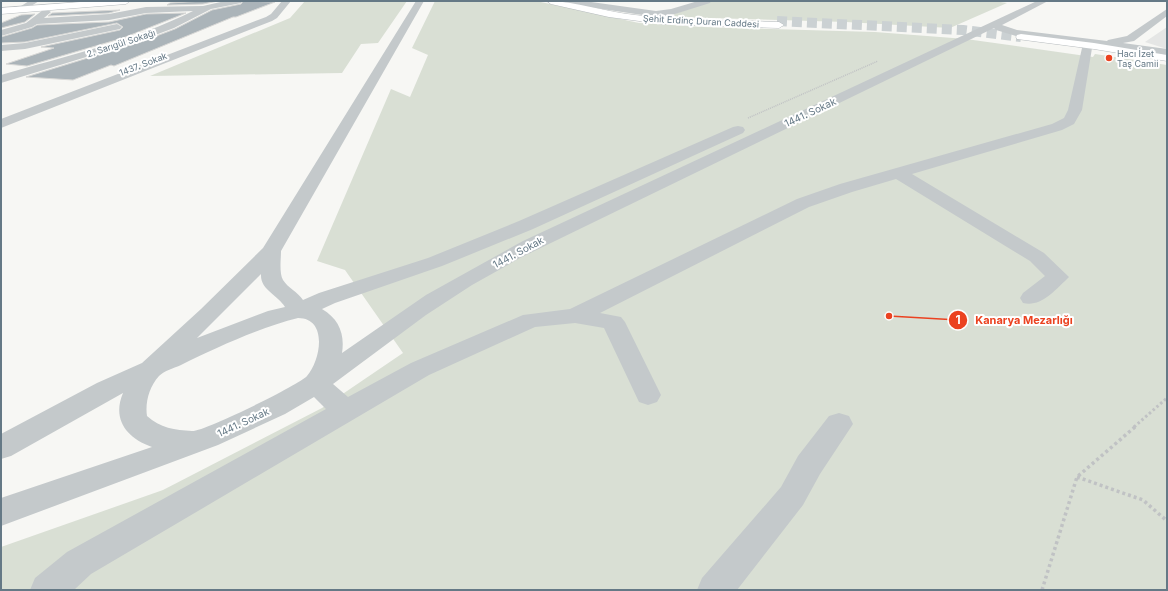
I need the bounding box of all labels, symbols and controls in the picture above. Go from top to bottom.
street label: Şehit Erdinç Duran Caddesi [643,12,759,30]
street label: 2. Sarıgül Sokağı [85,27,157,59]
place label: Hacı İzet Taş Camii [1117,48,1158,69]
street label: 1437. Sokak [118,50,168,78]
marker: Hacı İzet Taş Camii [1104,53,1114,63]
street label: 1441. Sokak [782,95,838,129]
street label: 1441. Sokak [491,233,546,270]
callout: Kanarya Mezarlığı [948,308,1081,331]
text: 1 [955,312,961,327]
text: Kanarya Mezarlığı [975,313,1073,327]
street label: 1441. Sokak [215,405,271,439]

